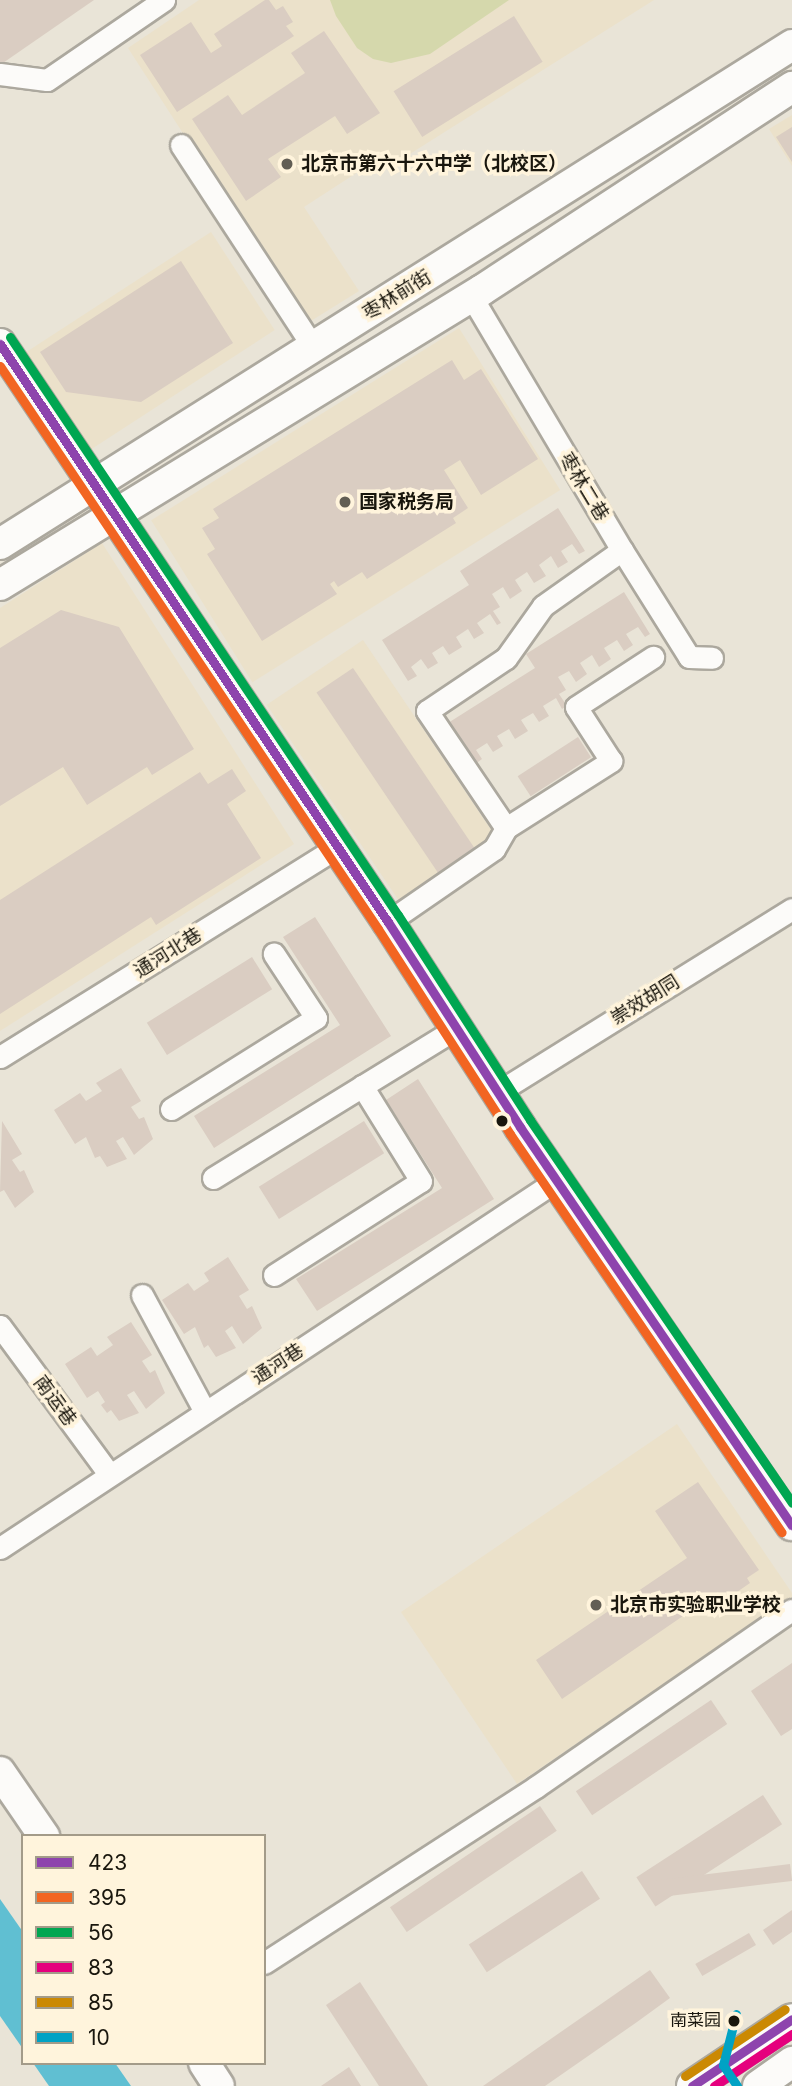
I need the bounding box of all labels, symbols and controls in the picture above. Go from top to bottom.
place label: 北京市第六十六中学（北校区） [301,153,567,175]
marker: 北京市第六十六中学（北校区） [279,156,295,172]
street label: 枣林前街 [359,265,435,325]
street label: 枣林二巷 [555,449,613,525]
place label: 国家税务局 [359,491,454,513]
marker: 国家税务局 [337,494,353,510]
street label: 通河北巷 [130,923,206,983]
street label: 崇效胡同 [607,970,683,1030]
unlabelled marker [495,1114,509,1128]
street label: 通河巷 [248,1339,308,1389]
street label: 南运巷 [29,1371,81,1431]
place label: 北京市实验职业学校 [610,1594,781,1616]
marker: 北京市实验职业学校 [588,1597,604,1613]
legend [21,1834,266,2065]
text: 423 [88,1850,127,1875]
text: 395 [88,1885,127,1910]
text: 56 [88,1920,114,1945]
text: 83 [88,1955,114,1980]
text: 85 [88,1990,114,2015]
place label: 南菜园 [670,2011,721,2031]
marker: 南菜园 [727,2014,741,2028]
text: 10 [88,2025,110,2050]

